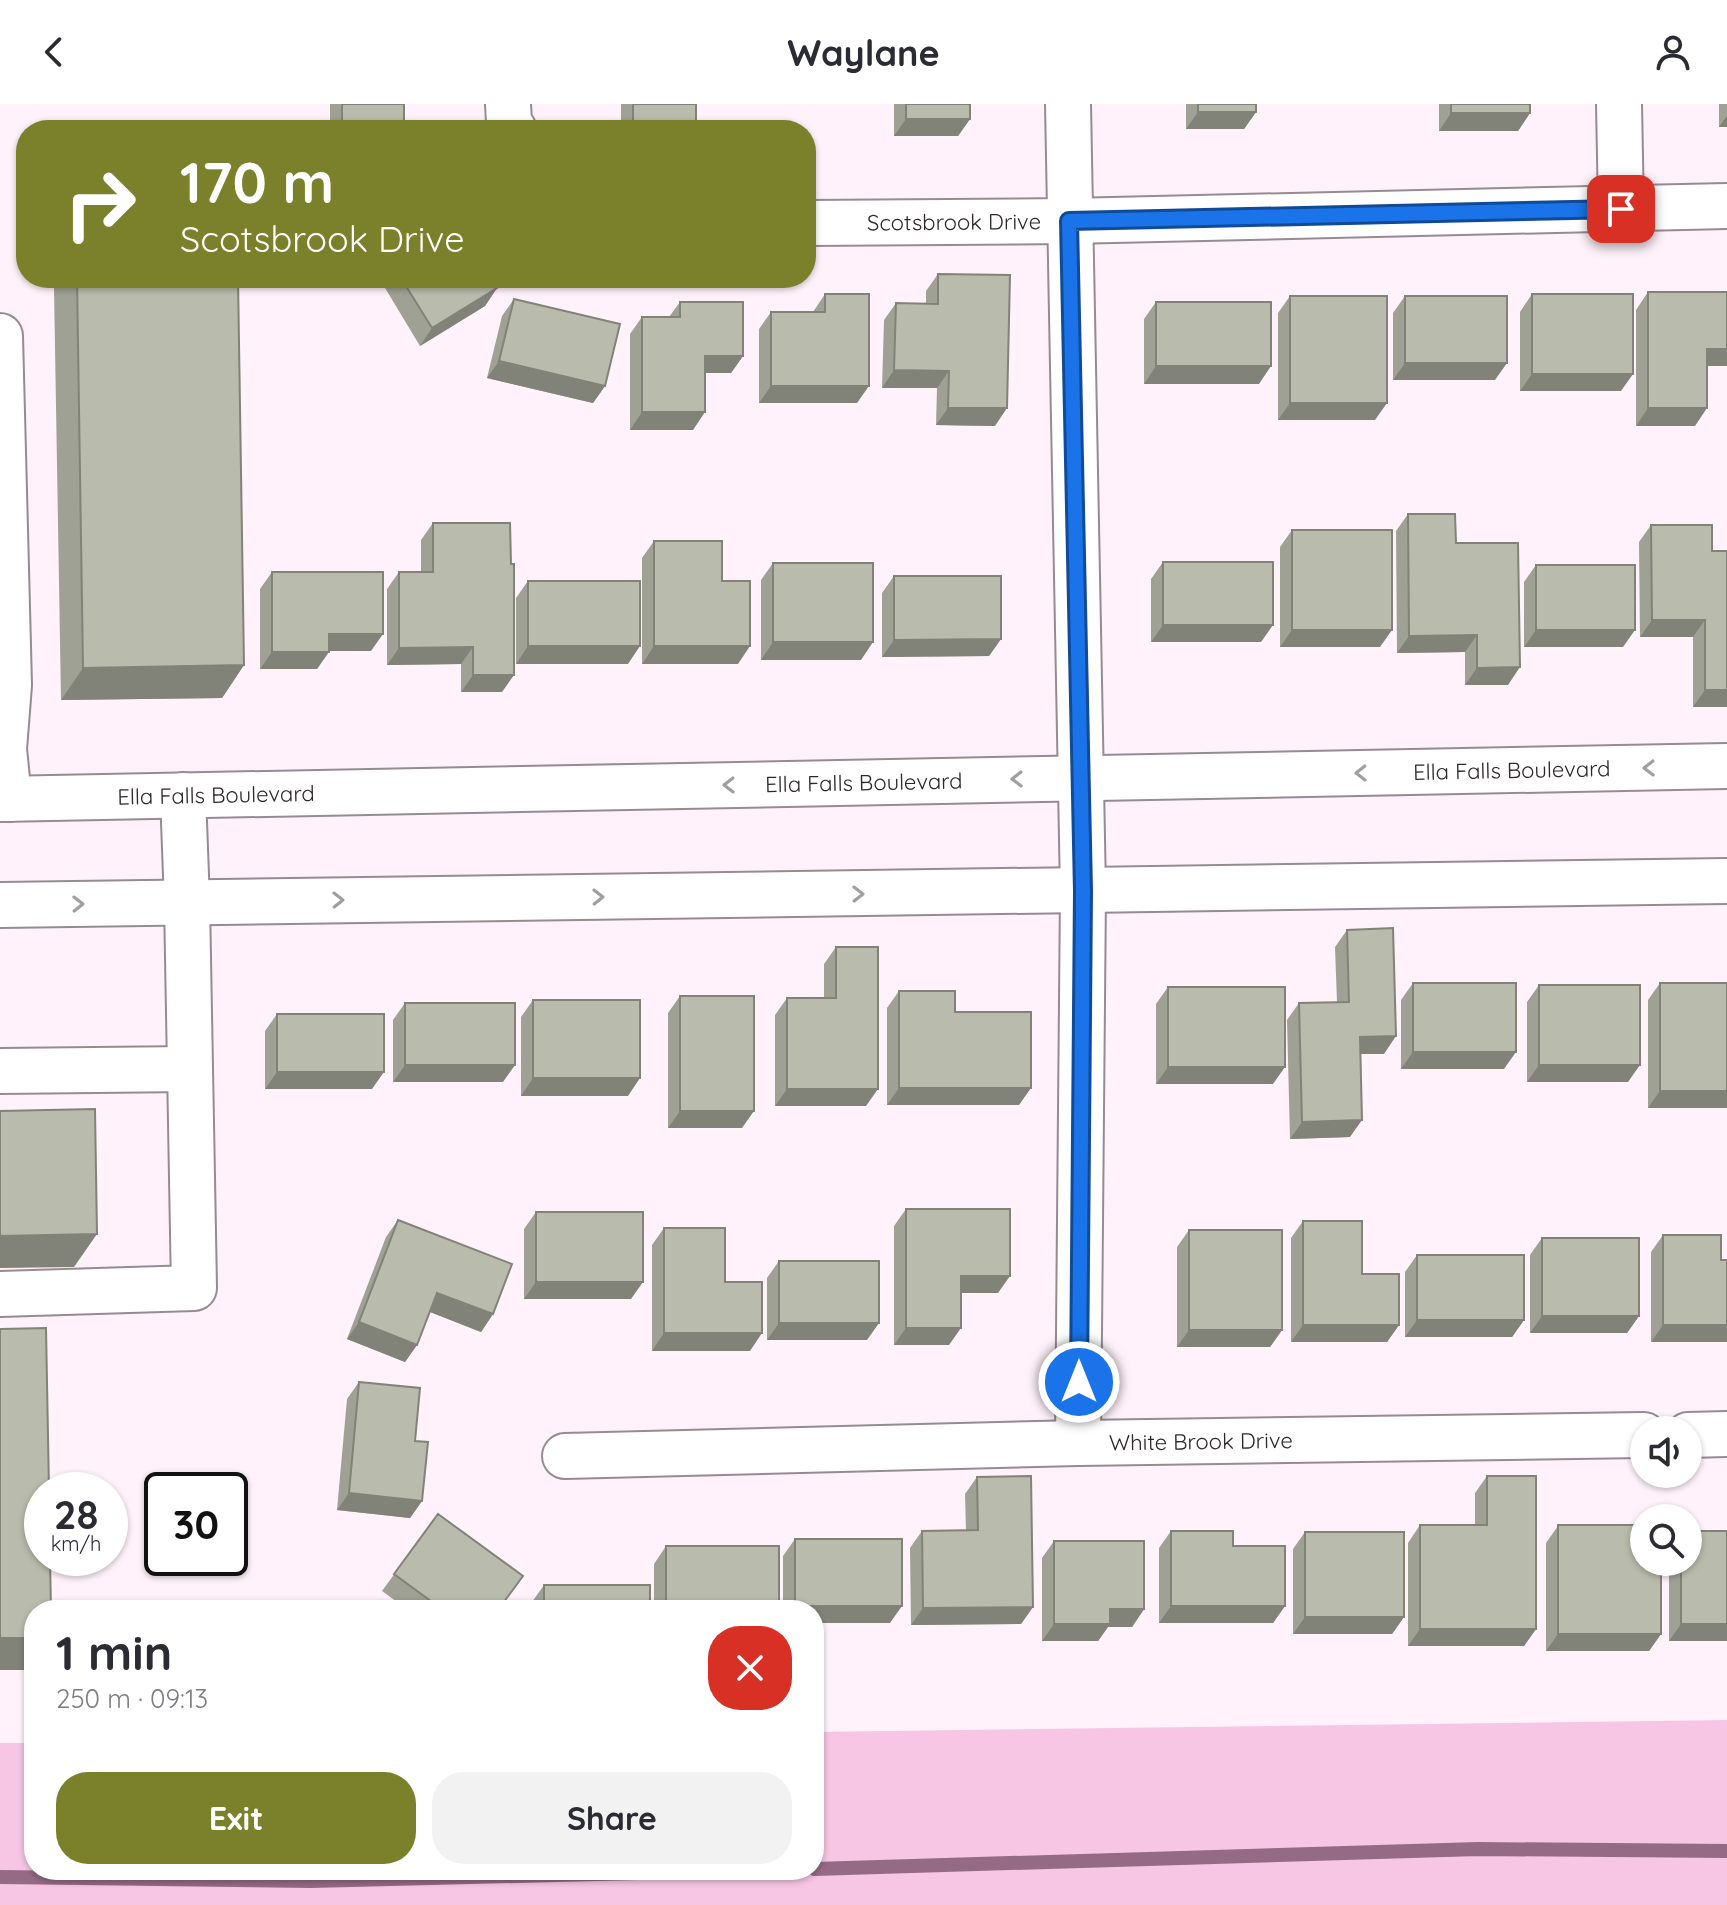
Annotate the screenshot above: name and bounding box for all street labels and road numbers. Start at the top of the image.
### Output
street label: Scotsbrook Drive [867,207,1041,237]
street label: Ella Falls Boulevard [1413,754,1611,786]
street label: Ella Falls Boulevard [765,767,963,798]
street label: Ella Falls Boulevard [117,779,315,811]
street label: White Brook Drive [1109,1426,1293,1457]

